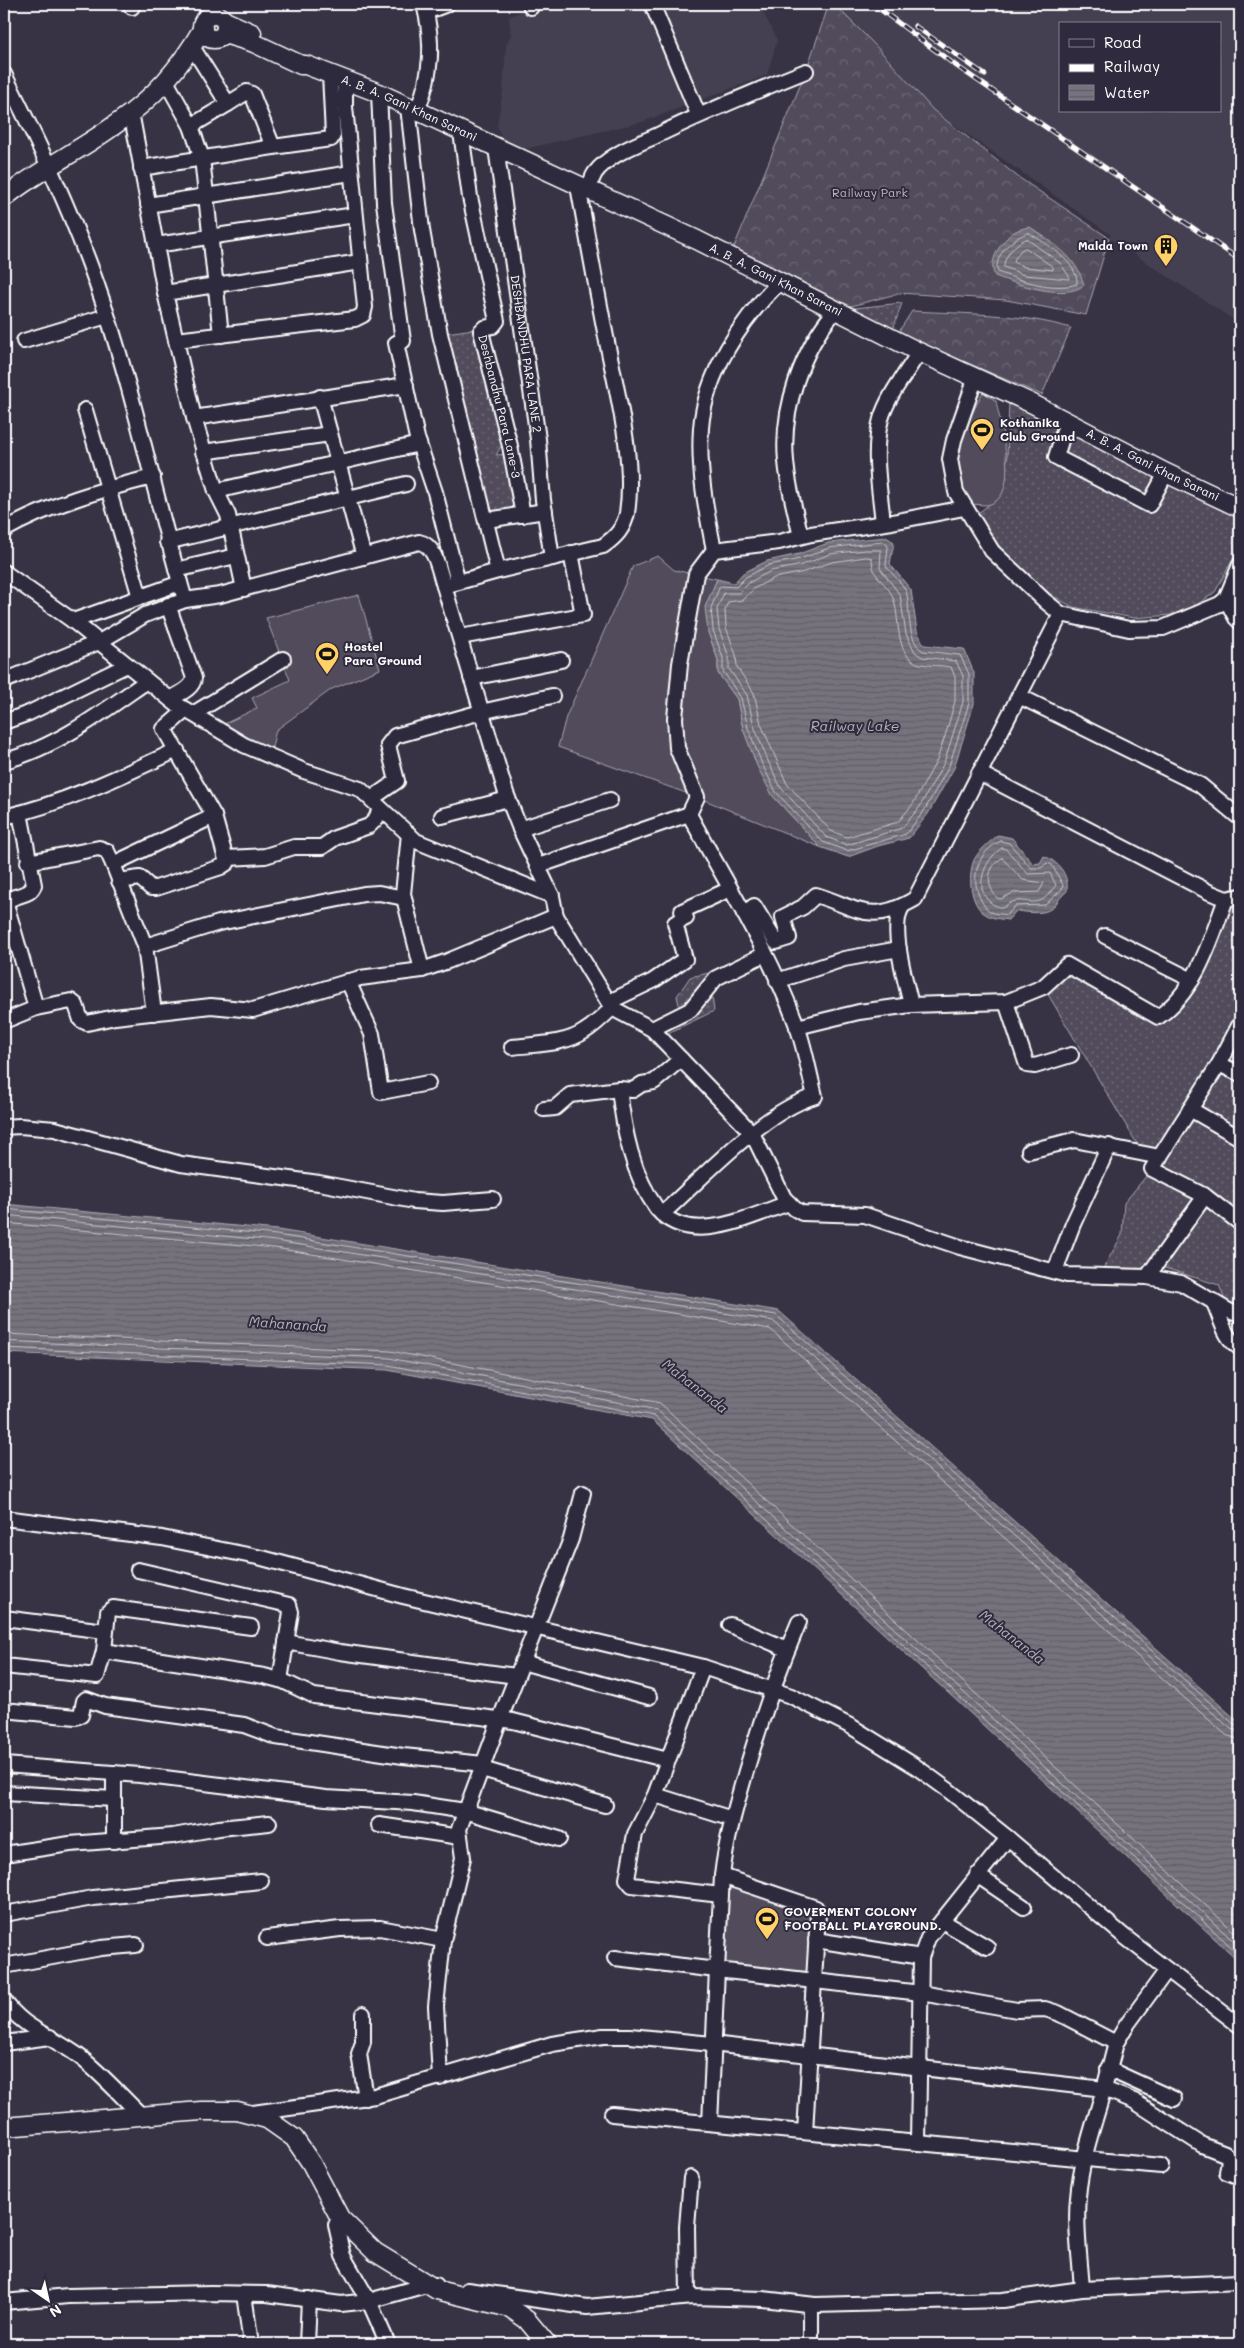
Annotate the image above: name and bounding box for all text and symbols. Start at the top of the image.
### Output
legend [1059,22,1222,112]
text: Road [1104,32,1141,52]
text: Railway [1104,56,1160,76]
street label: A. B. A. Gani Khan Sarani [339,70,480,144]
text: Water [1104,82,1150,102]
park label: Railway Park [832,184,908,200]
building icon: Malda Town [1153,233,1179,267]
place label: Malda Town [1078,237,1148,253]
street label: A. B. A. Gani Khan Sarani [707,239,846,319]
street label: DESHBANDHU PARA LANE 2 [507,274,546,434]
street label: Deshbandhu Para Lane-3 [475,333,525,479]
place label: Kothanika Club Ground [1000,414,1076,444]
sports icon: Kothanika Club Ground [969,417,995,451]
street label: A. B. A. Gani Khan Sarani [1084,424,1222,504]
place label: Hostel Para Ground [344,638,422,668]
sports icon: Hostel Para Ground [314,641,340,675]
water label: Railway Lake [810,716,900,735]
water label: Mahananda [248,1311,328,1336]
water label: Mahananda [659,1354,732,1417]
water label: Mahananda [976,1605,1049,1668]
place label: GOVERMENT COLONY FOOTBALL PLAYGROUND. [784,1903,942,1933]
sports icon: GOVERMENT COLONY FOOTBALL PLAYGROUND. [754,1906,780,1940]
north arrow [22,2276,72,2326]
text: N [46,2300,65,2322]

